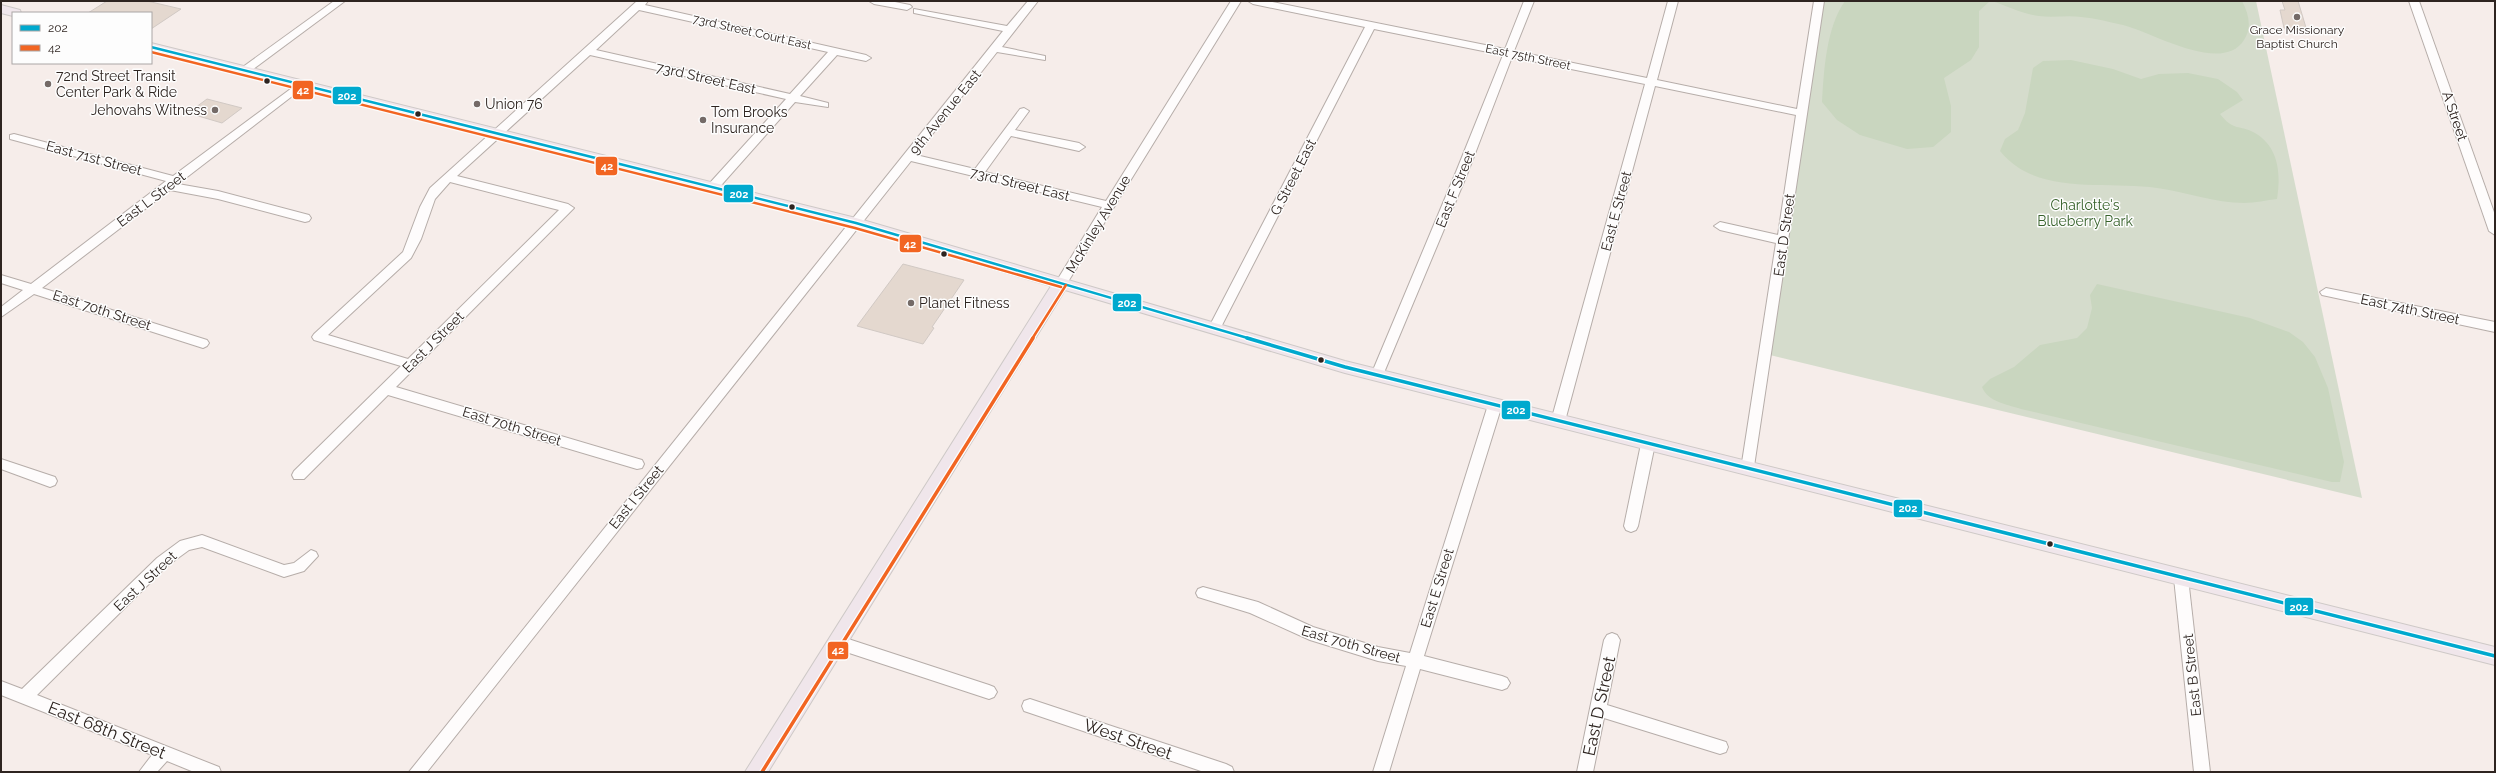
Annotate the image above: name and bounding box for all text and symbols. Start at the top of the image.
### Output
legend [12,12,152,64]
street label: 73rd Street Court East [691,12,813,52]
marker: Grace Missionary Baptist Church [2292,12,2302,22]
text: 202 [48,21,68,35]
place label: Grace Missionary Baptist Church [2250,23,2345,51]
text: 42 [48,41,61,55]
street label: East 75th Street [1484,41,1572,73]
street label: 73rd Street East [655,59,758,97]
street label: 9th Avenue East [906,66,984,158]
place label: 72nd Street Transit Center Park & Ride [56,68,177,100]
unlabelled marker [262,76,272,86]
marker: 72nd Street Transit Center Park & Ride [43,79,53,89]
line badge: 42 [292,80,314,100]
text: 42 [297,84,309,97]
line badge: 202 [332,86,362,105]
street label: A Street [2439,89,2471,143]
text: 202 [337,90,357,103]
place label: Union 76 [485,96,543,112]
marker: Union 76 [472,99,482,109]
place label: Jehovahs Witness [91,102,207,118]
place label: Tom Brooks Insurance [711,104,788,136]
marker: Jehovahs Witness [210,105,220,115]
unlabelled marker [413,109,423,119]
marker: Tom Brooks Insurance [698,115,708,125]
street label: G Street East [1267,136,1319,218]
street label: East 71st Street [44,138,144,179]
street label: East F Street [1432,148,1478,230]
line badge: 42 [595,156,618,176]
text: 42 [601,160,613,173]
street label: 73rd Street East [969,164,1072,204]
street label: East L Street [114,168,189,230]
street label: East E Street [1598,169,1634,253]
street label: McKinley Avenue [1062,172,1134,276]
line badge: 202 [723,184,754,203]
text: 202 [729,188,749,201]
street label: East D Street [1770,192,1798,277]
park label: Charlotte's Blueberry Park [2037,197,2133,229]
unlabelled marker [787,202,797,212]
line badge: 42 [899,234,922,253]
text: 42 [904,238,916,251]
unlabelled marker [939,249,949,259]
street label: East 70th Street [51,287,153,334]
street label: East 74th Street [2359,291,2461,327]
line badge: 202 [1112,293,1142,312]
place label: Planet Fitness [919,295,1010,311]
text: 202 [1117,297,1137,310]
marker: Planet Fitness [906,298,916,308]
street label: East J Street [399,308,467,376]
unlabelled marker [1316,355,1326,365]
line badge: 202 [1501,400,1531,420]
street label: East 70th Street [461,403,564,449]
text: 202 [1506,404,1526,417]
street label: East I Street [606,462,667,532]
line badge: 202 [1893,499,1923,518]
text: 202 [1898,502,1918,515]
unlabelled marker [2045,539,2055,549]
street label: East E Street [1417,546,1457,630]
street label: East J Street [110,548,180,614]
line badge: 202 [2284,597,2314,616]
text: 202 [2289,601,2309,614]
street label: East 70th Street [1300,622,1403,666]
street label: East B Street [2180,633,2204,717]
line badge: 42 [827,641,849,660]
text: 42 [832,644,844,657]
street label: East D Street [1579,654,1619,758]
street label: East 68th Street [45,697,169,763]
street label: West Street [1081,715,1175,764]

